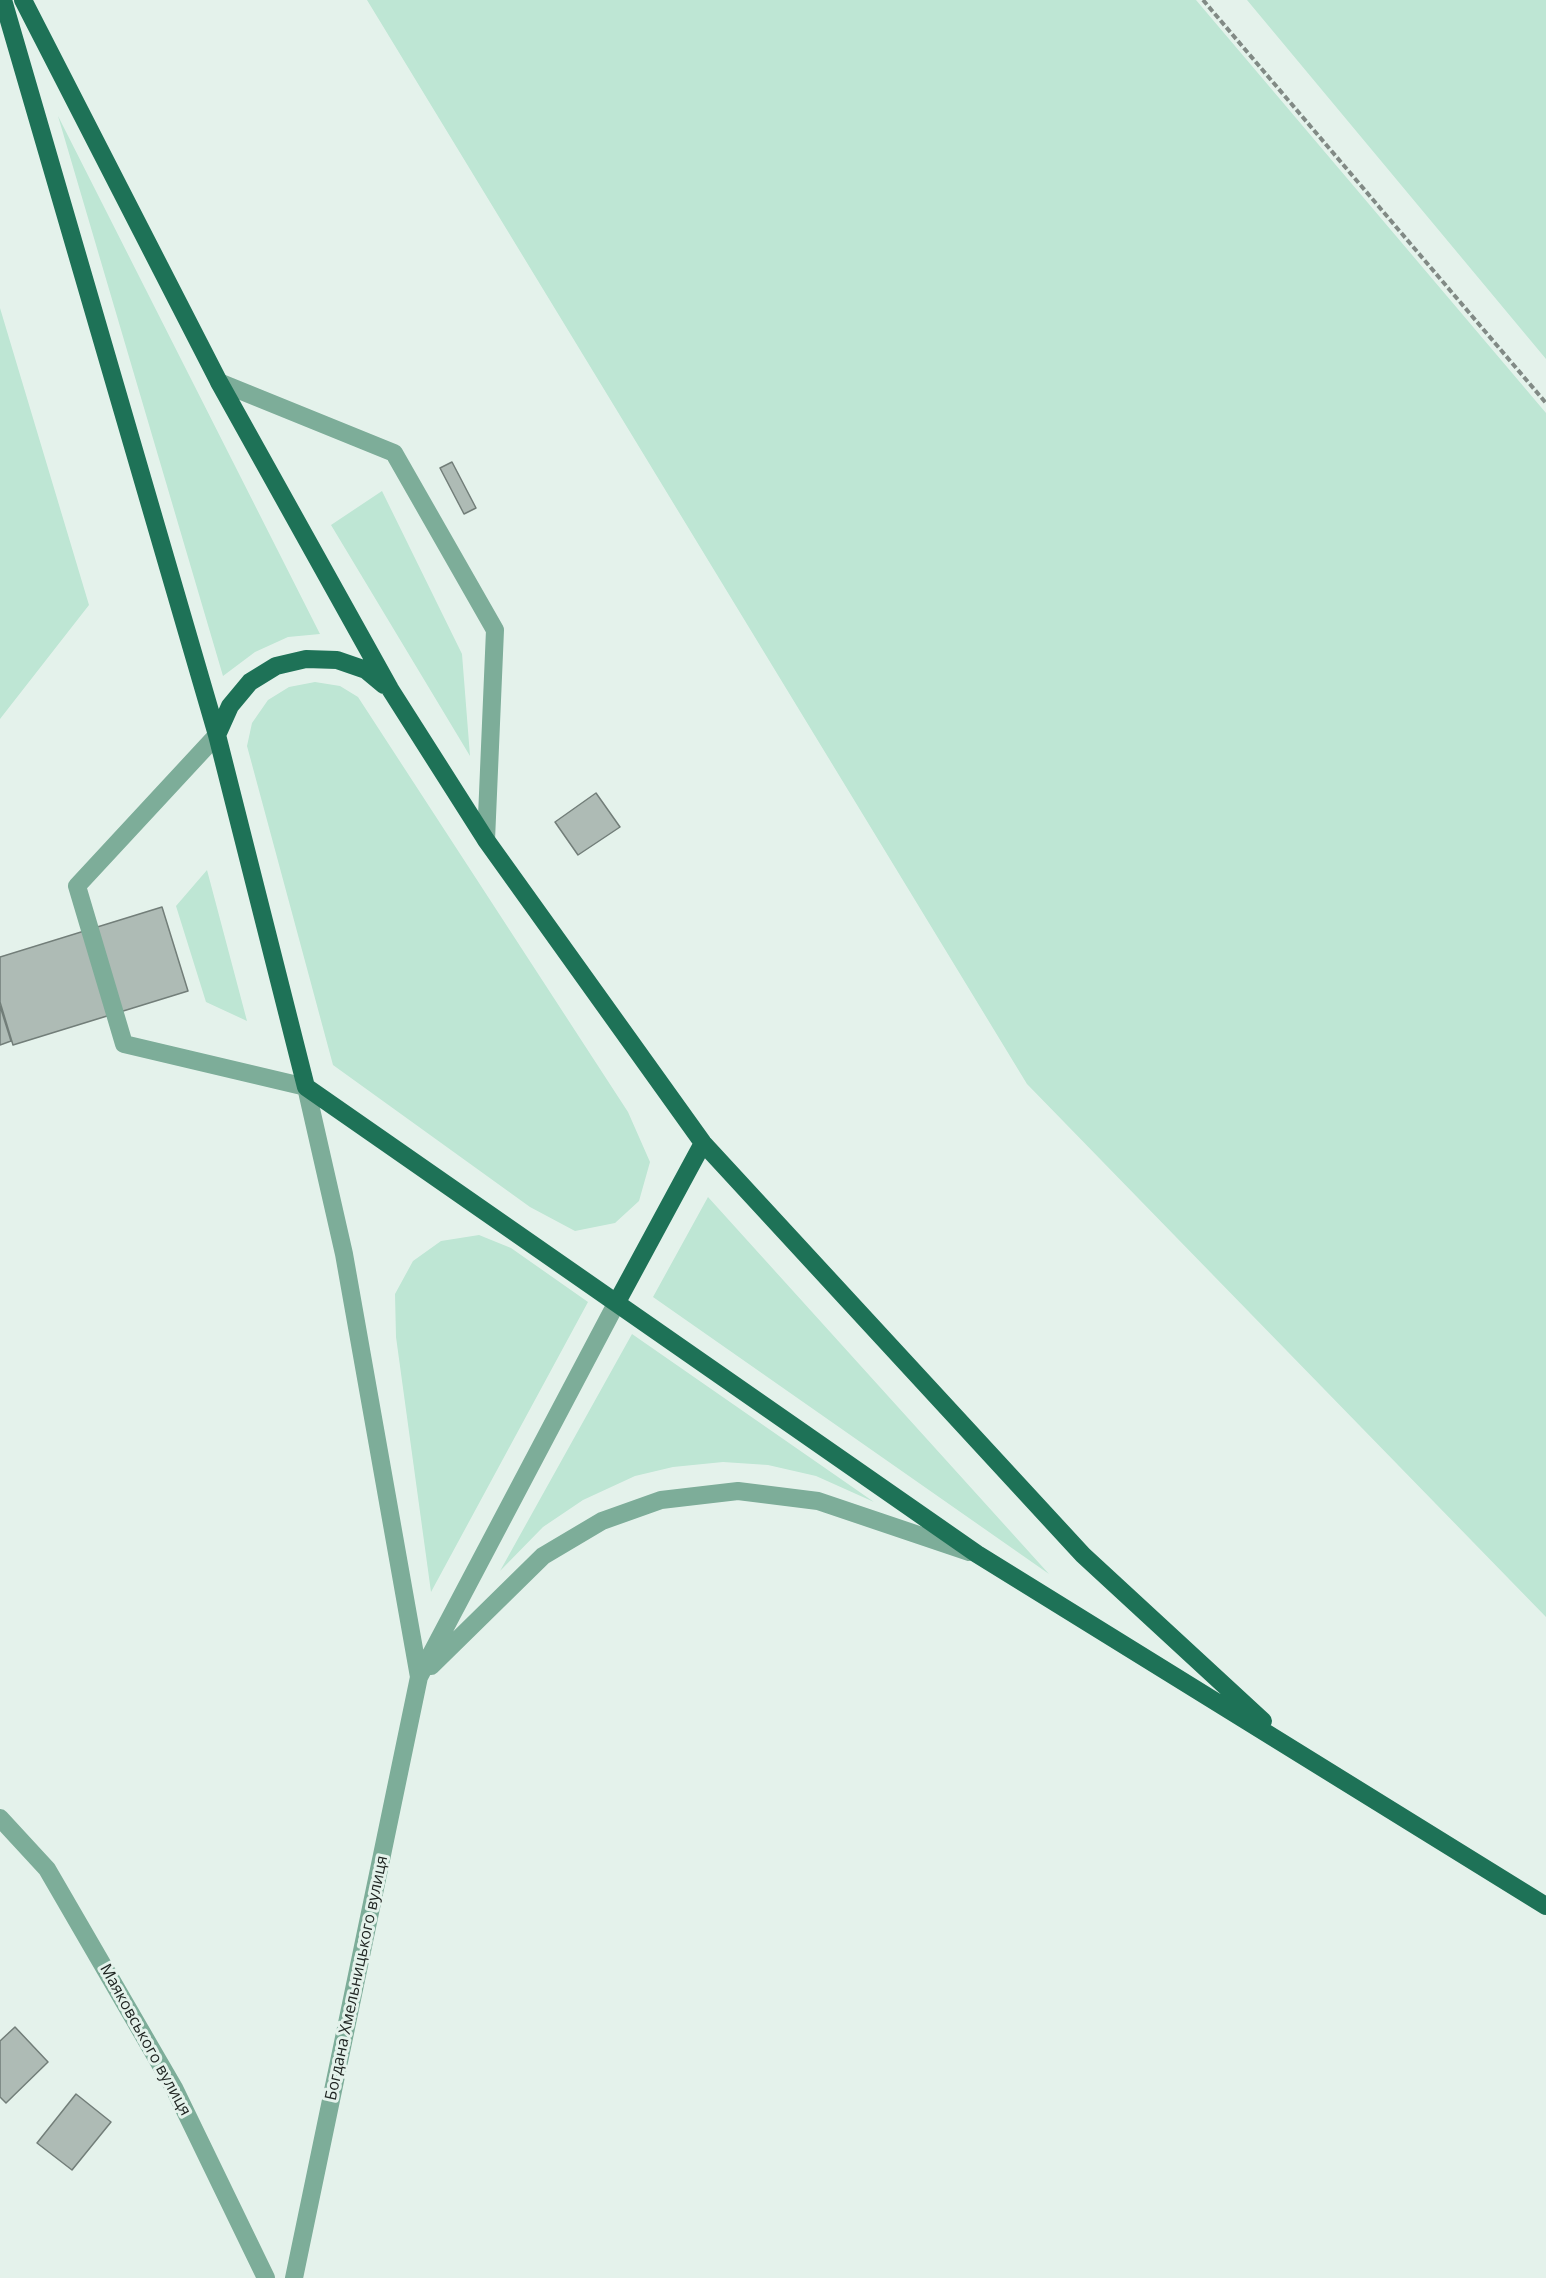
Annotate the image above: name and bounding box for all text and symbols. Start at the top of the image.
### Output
street label: Богдана Хмельницького вулиця [322,1854,392,2102]
street label: Маяковського вулиця [95,1961,195,2119]

